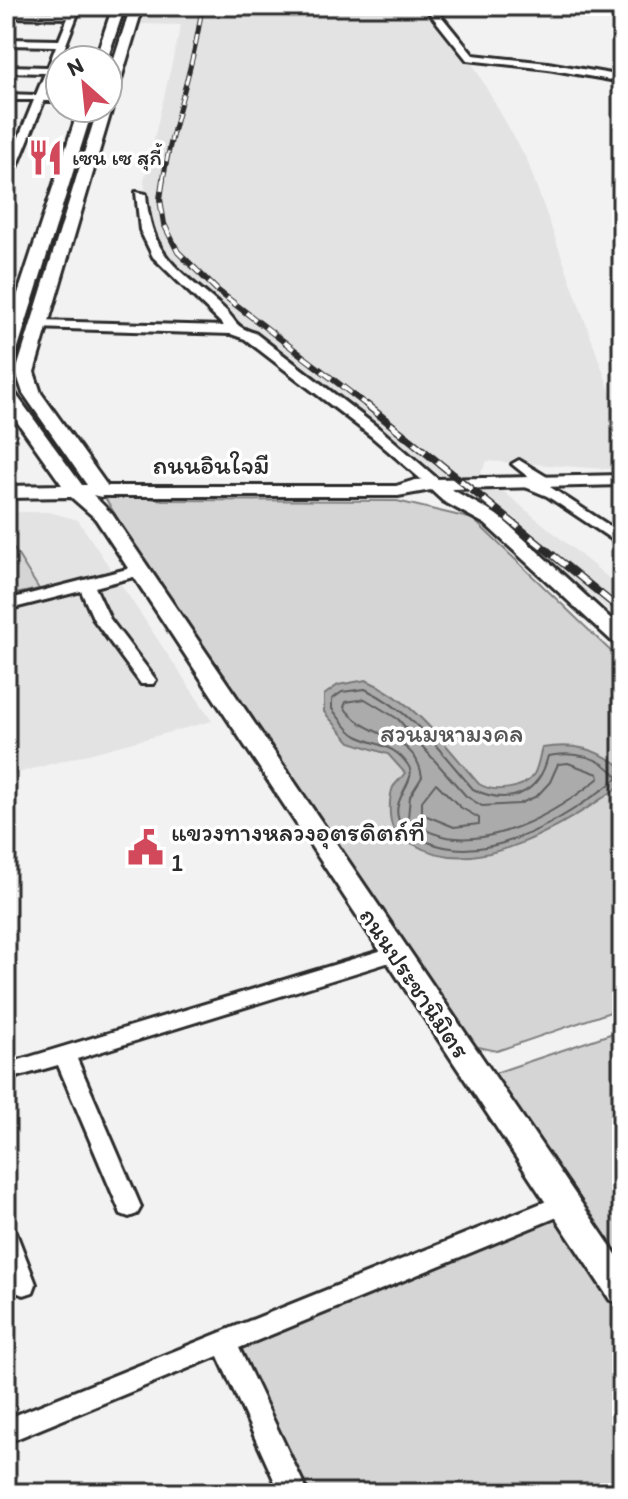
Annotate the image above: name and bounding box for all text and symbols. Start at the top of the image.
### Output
north arrow [44,44,124,124]
text: N [62,51,88,82]
restaurant icon: เซน เซ สุกี้ [27,138,65,176]
place label: เซน เซ สุกี้ [72,143,163,171]
street label: ถนนอินใจมี [153,449,269,481]
park label: สวนมหามงคล [380,717,524,749]
place label: แขวงทางหลวงอุตรดิตถ์ที่ 1 [171,816,425,878]
public building icon: แขวงทางหลวงอุตรดิตถ์ที่ 1 [126,828,164,866]
street label: ถนนประชานิมิตร [353,901,477,1065]

